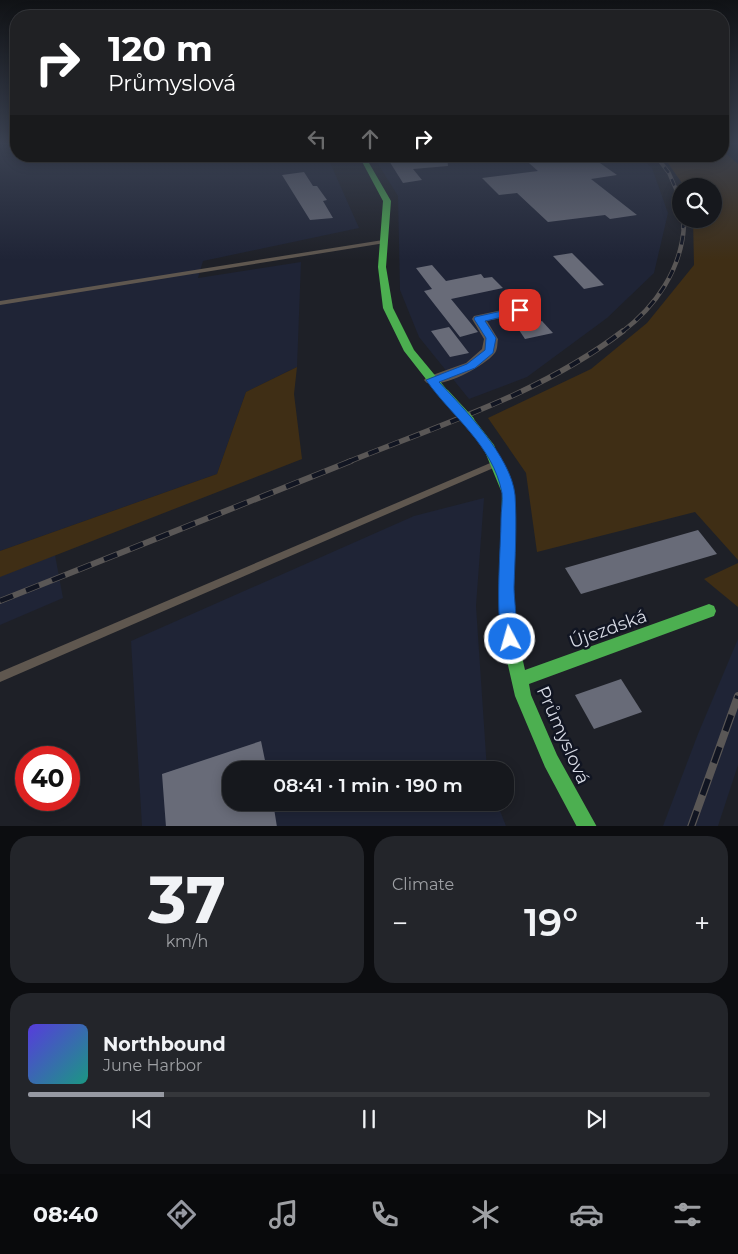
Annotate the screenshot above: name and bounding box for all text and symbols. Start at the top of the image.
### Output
text: 120 m [108,27,213,70]
icon: right [25,30,90,95]
text: Průmyslová [108,70,236,97]
icon: left [303,125,331,153]
icon: ahead [356,125,384,153]
icon: right [409,125,437,153]
map controls [672,178,722,228]
button: search [672,178,722,228]
pin [499,289,541,331]
icon: arrive [506,296,534,324]
street label: Újezdská [566,605,650,653]
position arrow [483,612,535,664]
street label: Průmyslová [532,683,594,787]
speed limit sign: 40 [15,746,80,811]
text: 08:41 · 1 min · 190 m [273,774,463,797]
text: 37 [148,860,226,939]
text: Climate [392,875,454,894]
text: 19° [524,899,578,946]
text: − [392,906,408,940]
text: + [694,906,710,940]
text: km/h [166,932,208,951]
text: Northbound [103,1033,226,1056]
text: June Harbor [103,1056,202,1075]
icon: previous [128,1105,156,1133]
icon: pause [355,1105,383,1133]
icon: next [582,1105,610,1133]
icon: directions [164,1197,199,1232]
icon: music [266,1197,301,1232]
icon: phone [367,1197,402,1232]
icon: climate [468,1197,503,1232]
icon: car [569,1197,604,1232]
icon: filters [670,1197,705,1232]
text: 08:40 [33,1201,98,1228]

